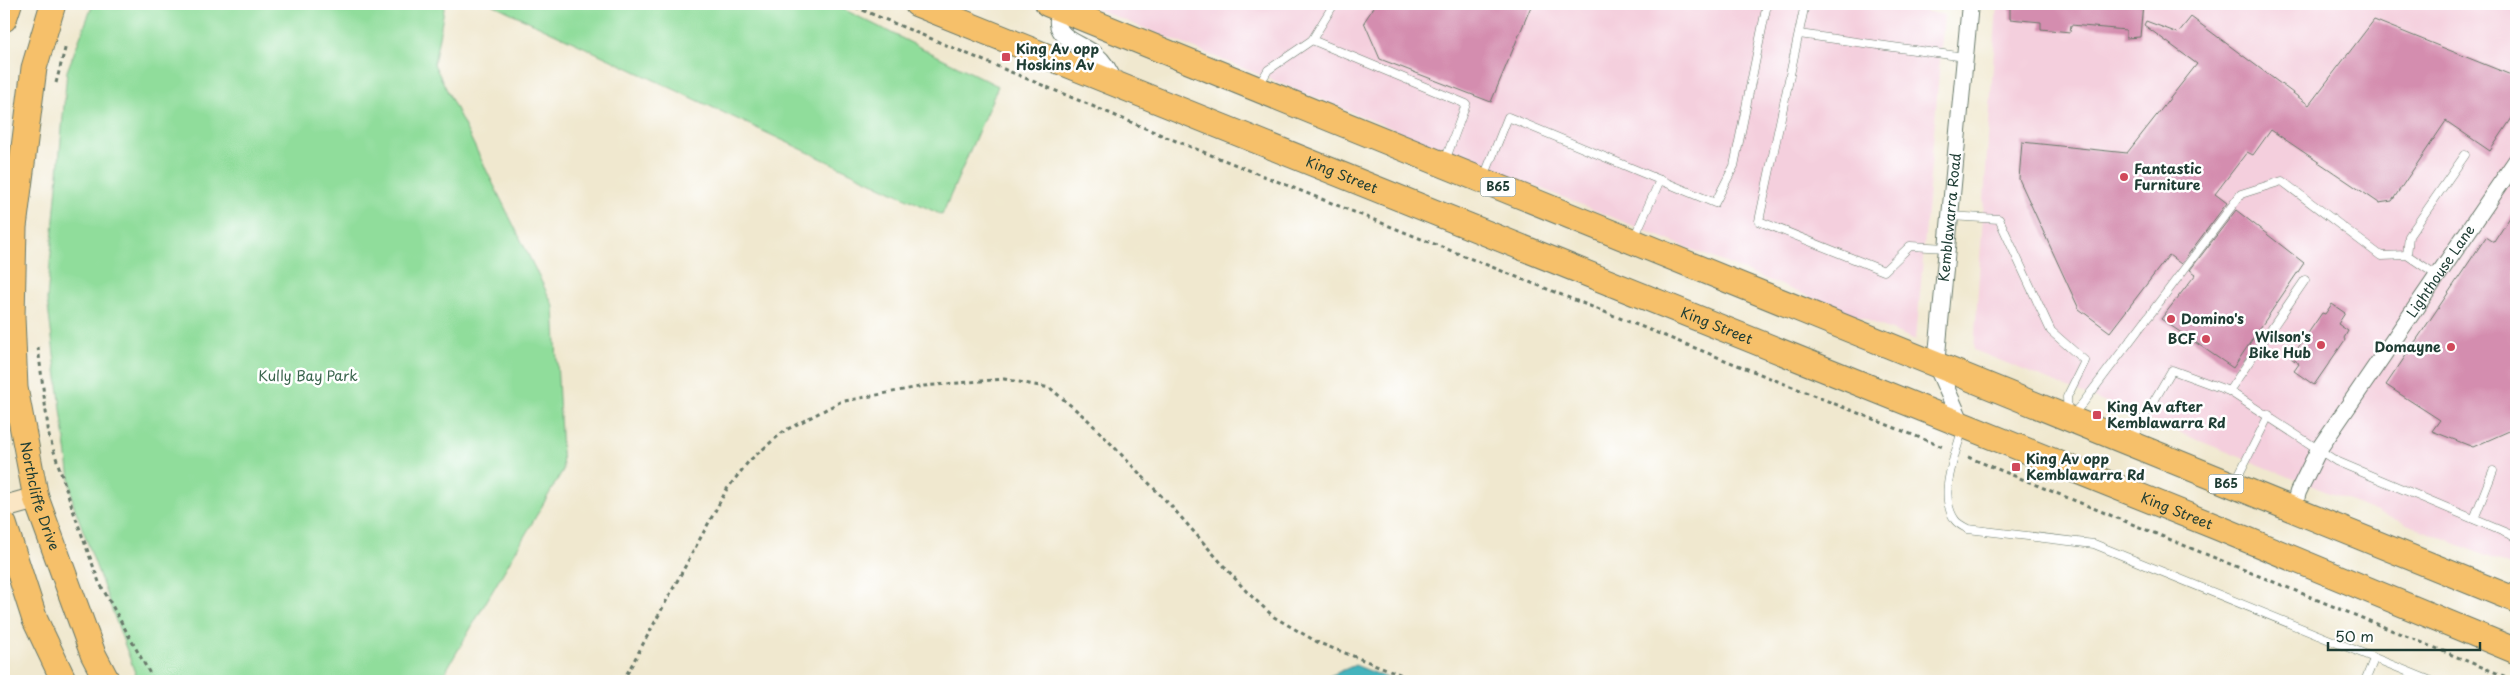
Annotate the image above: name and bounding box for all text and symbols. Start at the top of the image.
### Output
place label: King Av opp Hoskins Av [1016,38,1099,75]
marker: King Av opp Hoskins Av [1000,51,1012,63]
street label: King Street [1303,151,1381,199]
street label: Kemblawarra Road [1933,152,1966,283]
place label: Fantastic Furniture [2134,158,2202,195]
marker: Fantastic Furniture [2118,171,2130,183]
road number: B65 [1480,178,1516,196]
street label: Lighthouse Lane [2401,220,2480,322]
street label: King Street [1678,301,1756,349]
place label: Domino's [2181,308,2244,329]
marker: Domino's [2165,313,2177,325]
place label: Wilson's Bike Hub [2248,326,2311,363]
place label: BCF [2168,328,2196,349]
marker: BCF [2200,333,2212,345]
place label: Domayne [2375,336,2441,357]
marker: Wilson's Bike Hub [2315,339,2327,351]
marker: Domayne [2445,341,2457,353]
park label: Kully Bay Park [258,365,358,386]
place label: King Av after Kemblawarra Rd [2107,396,2226,433]
marker: King Av after Kemblawarra Rd [2091,409,2103,421]
street label: Northcliffe Drive [15,440,65,553]
place label: King Av opp Kemblawarra Rd [2026,448,2145,485]
marker: King Av opp Kemblawarra Rd [2010,461,2022,473]
road number: B65 [2208,474,2244,494]
street label: King Street [2138,487,2216,535]
scale bar [2328,620,2480,652]
text: 50 m [2335,624,2374,647]

